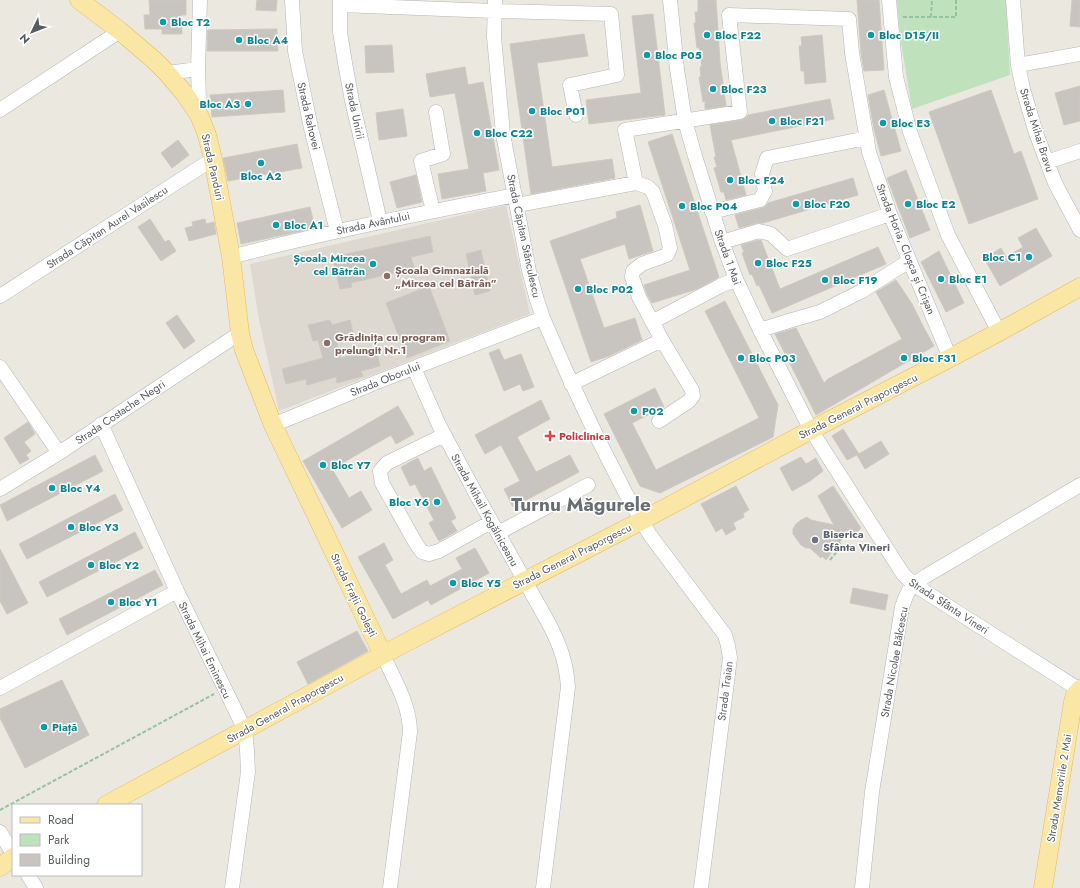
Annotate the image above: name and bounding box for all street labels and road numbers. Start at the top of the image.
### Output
street label: Strada Rahovei [293,81,325,151]
street label: Strada Unirii [341,81,369,141]
street label: Strada Mihai Bravu [1016,86,1058,174]
street label: Strada Panduri [198,132,228,202]
street label: Strada Căpitan Stănculescu [503,173,545,299]
street label: Strada Horia, Cloșca și Crișan [872,181,940,317]
street label: Strada Căpitan Aurel Vasilescu [43,182,171,272]
street label: Strada Avântului [335,207,411,239]
street label: Strada 1 Mai [711,227,745,287]
street label: Strada Oborului [348,358,423,400]
street label: Strada General Praporgescu [796,369,920,443]
street label: Strada Costache Negri [72,376,168,448]
street label: Strada Mihail Kogălniceanu [447,451,523,569]
street label: Strada General Praporgescu [510,519,634,593]
street label: Strada Frații Golești [327,550,381,640]
street label: Strada Sfânta Vineri [906,574,992,638]
street label: Strada Mihai Eminescu [175,599,235,701]
street label: Strada Nicolae Bălcescu [876,605,912,719]
street label: Strada Traian [713,660,737,722]
street label: Strada General Praporgescu [224,669,346,747]
street label: Strada Memoriile 2 Mai [1043,733,1075,843]

